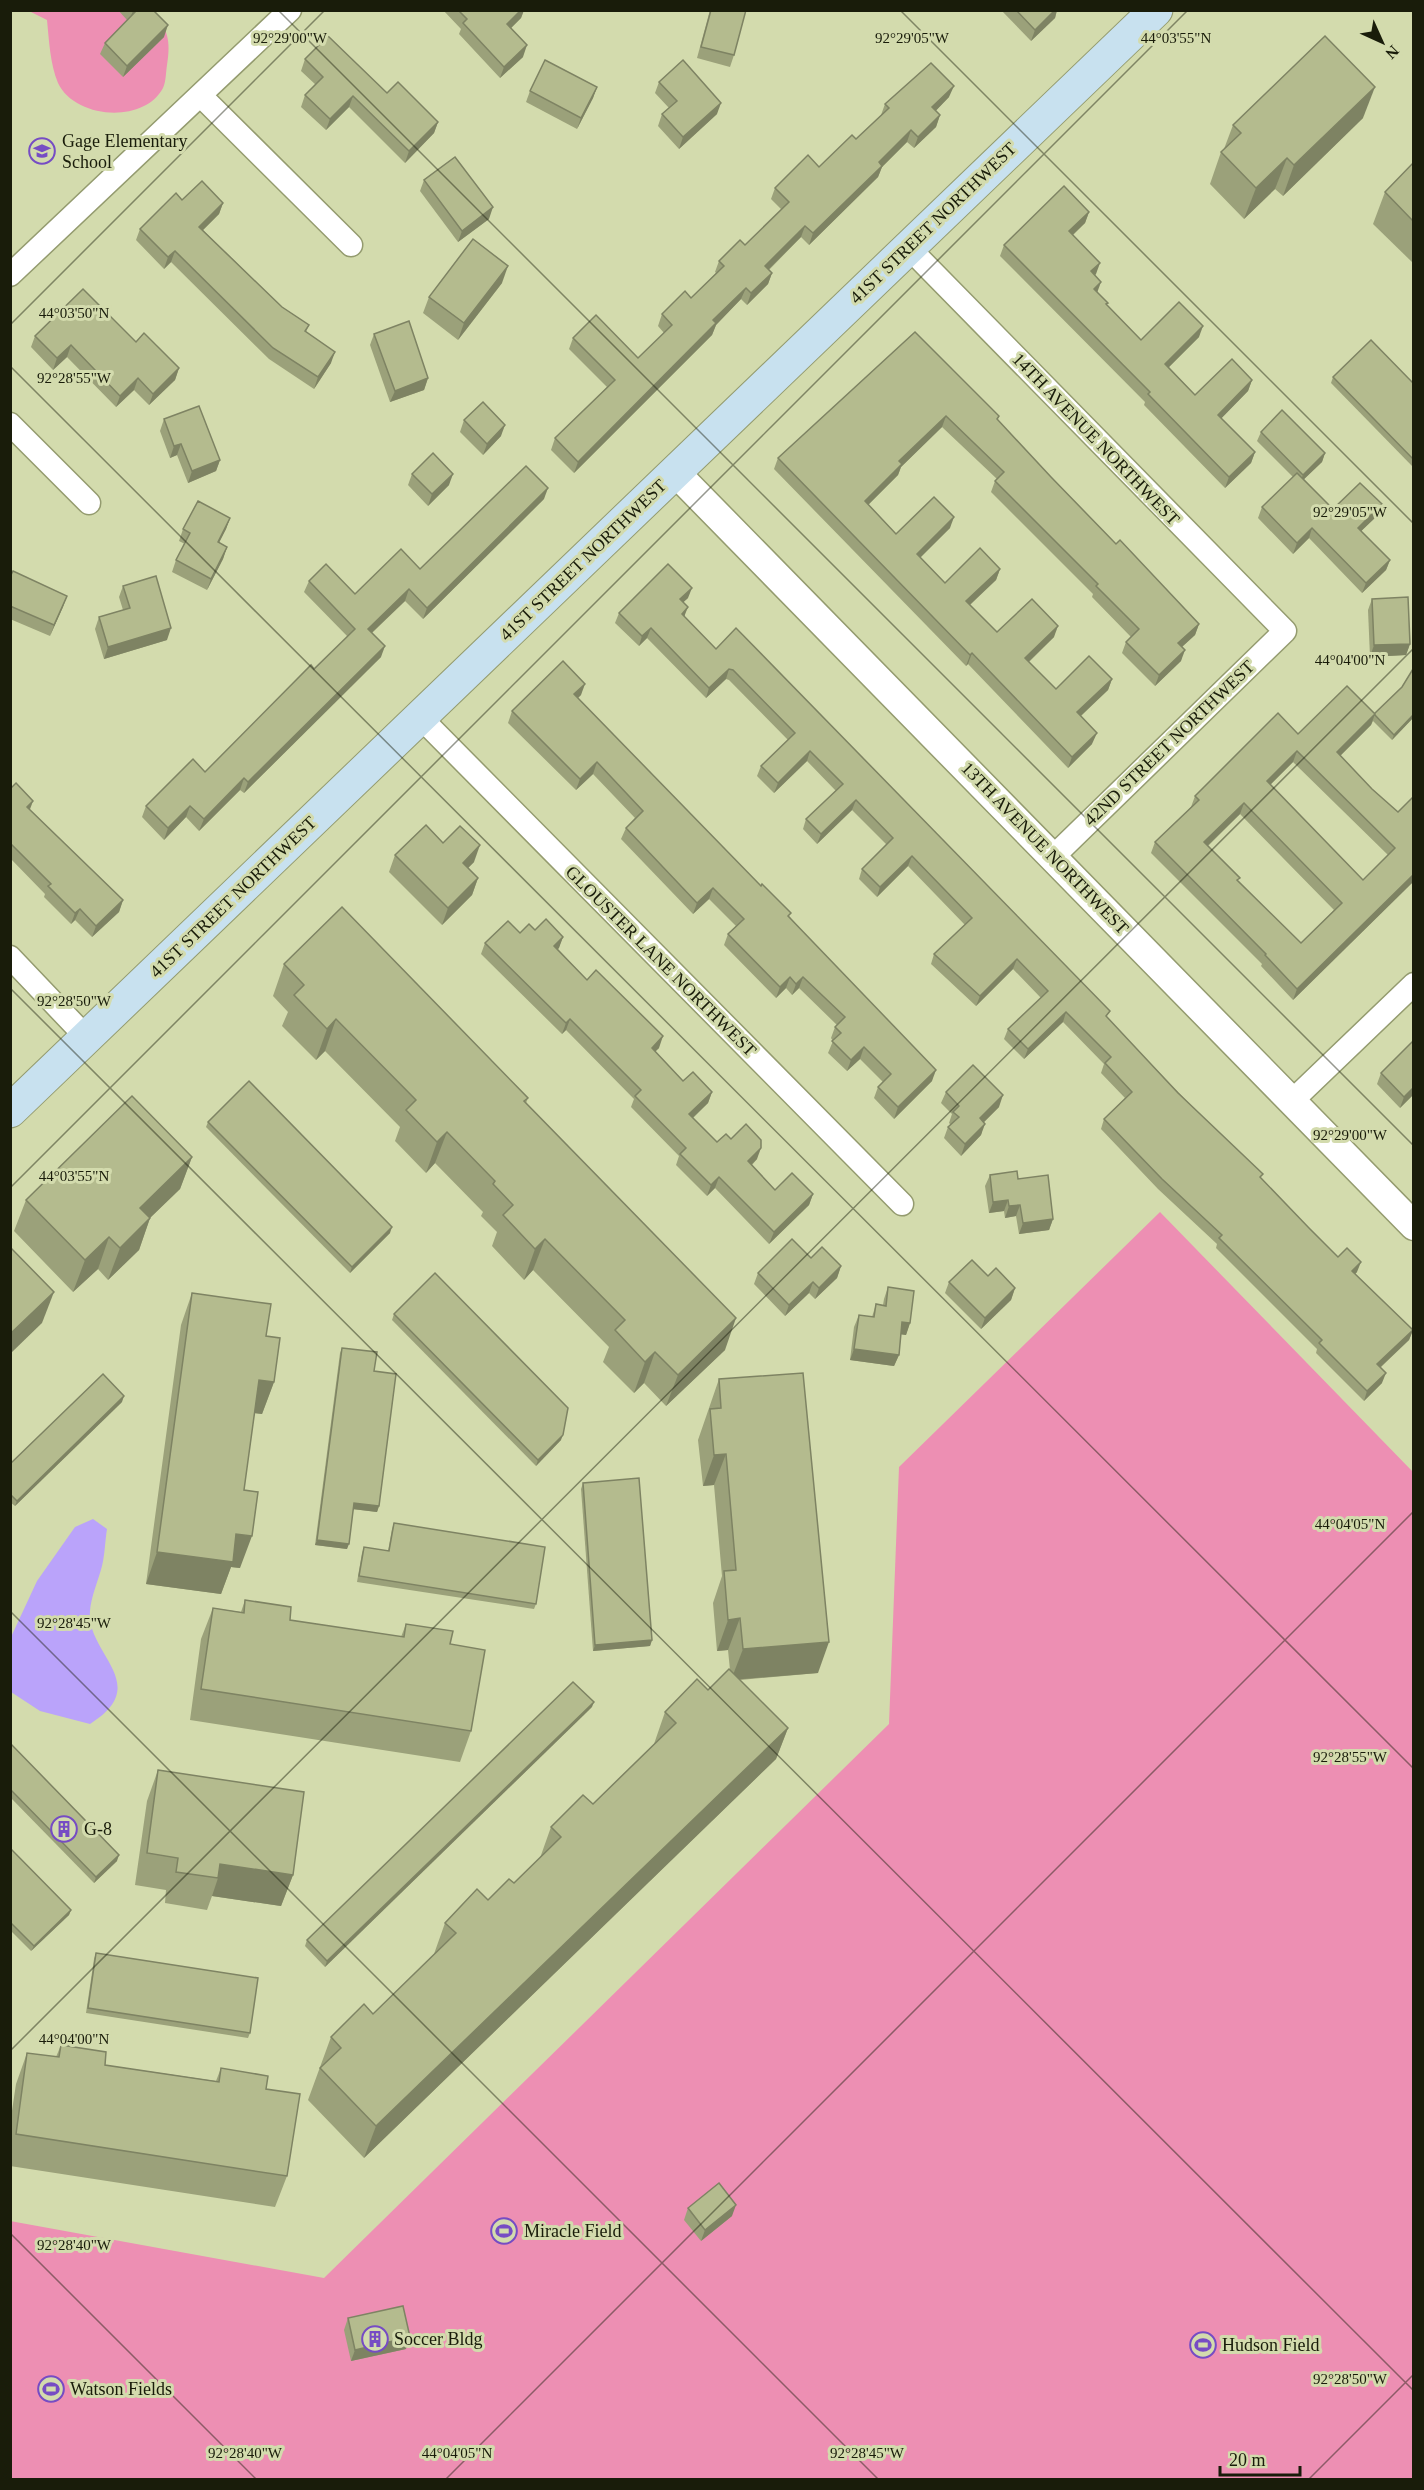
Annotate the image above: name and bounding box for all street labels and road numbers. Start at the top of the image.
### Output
street label: 41ST STREET NORTHWEST [846,138,1020,308]
street label: 14TH AVENUE NORTHWEST [1008,349,1184,529]
street label: 41ST STREET NORTHWEST [496,475,670,645]
street label: 42ND STREET NORTHWEST [1080,656,1258,830]
street label: 13TH AVENUE NORTHWEST [957,758,1133,938]
street label: 41ST STREET NORTHWEST [146,812,320,982]
street label: GLOUSTER LANE NORTHWEST [562,862,760,1060]

